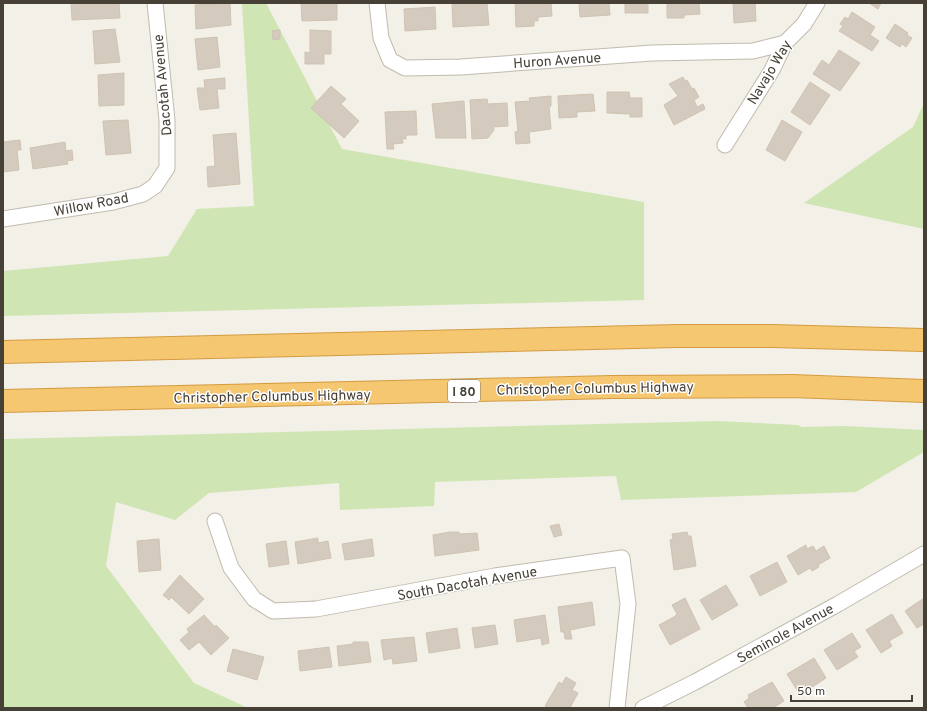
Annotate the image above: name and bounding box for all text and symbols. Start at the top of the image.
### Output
street label: Dacotah Avenue [151,34,176,136]
street label: Navajo Way [744,38,796,108]
street label: Huron Avenue [513,50,602,73]
street label: Willow Road [52,190,130,221]
street label: Christopher Columbus Highway [496,379,694,400]
road number: I 80 [448,380,480,402]
street label: Christopher Columbus Highway [173,387,371,408]
street label: South Dacotah Avenue [396,564,538,605]
street label: Seminole Avenue [734,601,837,668]
scale bar [791,677,912,703]
text: 50 m [797,684,825,700]

